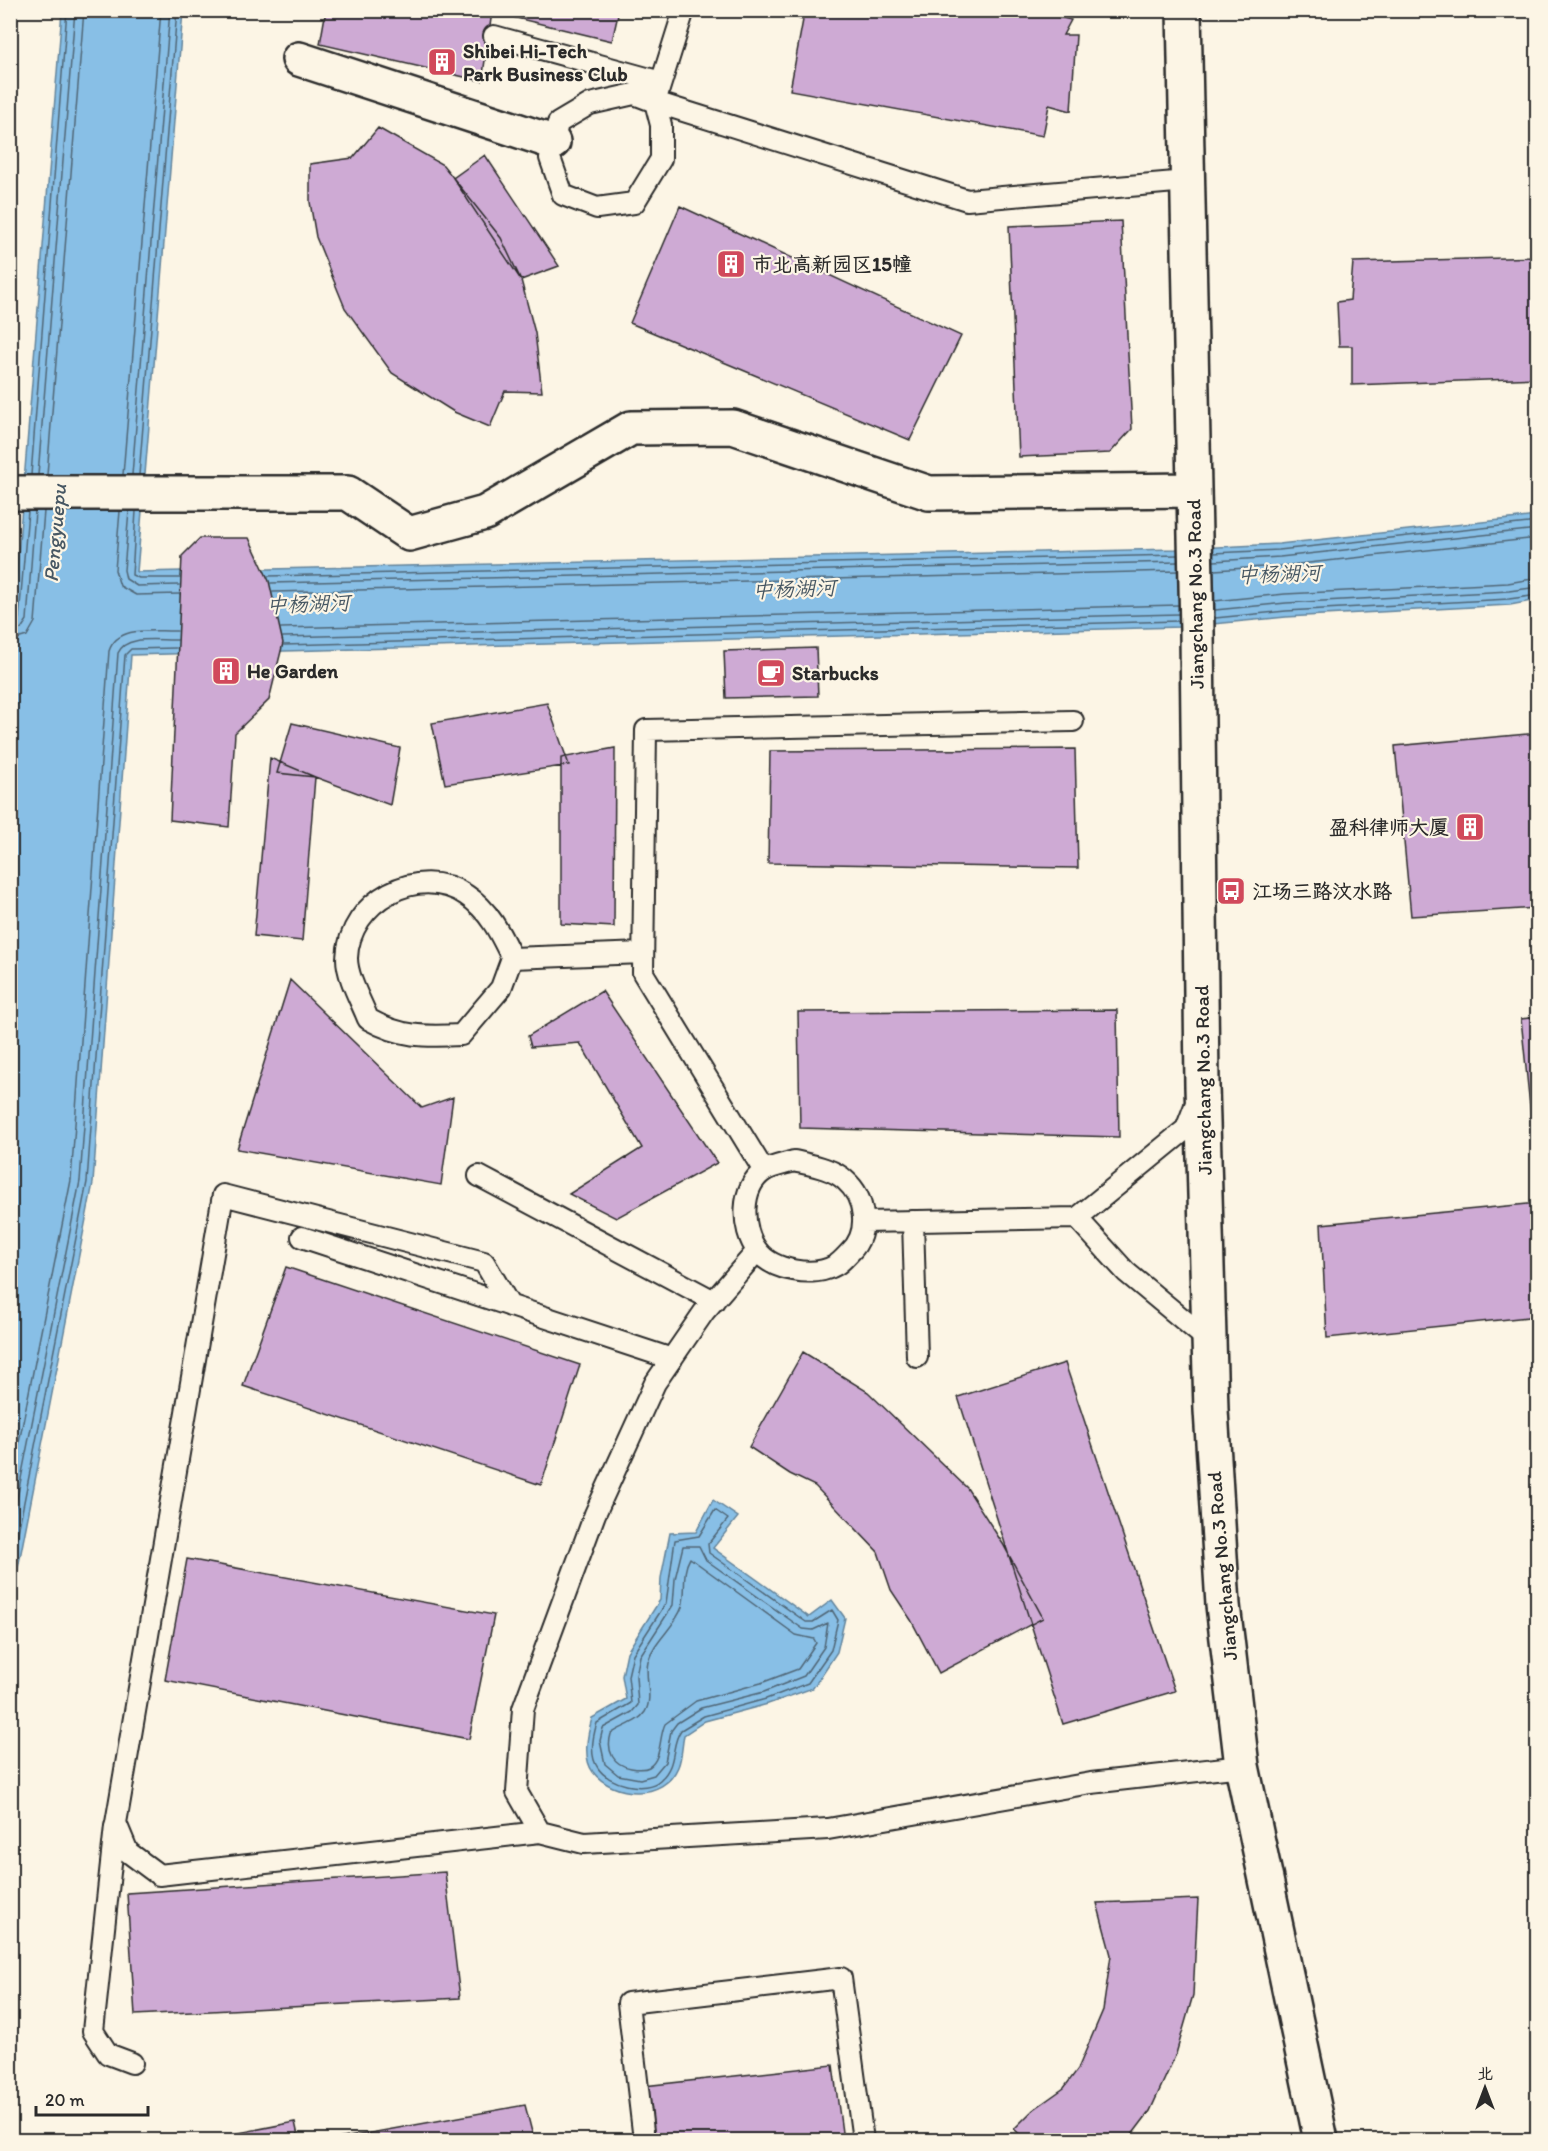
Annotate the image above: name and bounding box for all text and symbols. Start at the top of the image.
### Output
place label: Shibei Hi-Tech Park Business Club [463,39,628,86]
building icon: Shibei Hi-Tech Park Business Club [426,46,458,78]
building icon: 市北高新园区15幢 [715,248,747,280]
place label: 市北高新园区15幢 [752,252,912,276]
water label: Pengyuepu [38,483,71,583]
street label: Jiangchang No.3 Road [1181,499,1209,689]
water label: 中杨湖河 [1237,559,1324,587]
water label: 中杨湖河 [752,574,839,602]
water label: 中杨湖河 [266,589,353,617]
building icon: He Garden [210,655,242,687]
cafe icon: Starbucks [755,657,787,689]
place label: He Garden [247,659,339,683]
place label: Starbucks [792,661,879,685]
building icon: 盈科律师大厦 [1454,811,1486,843]
place label: 盈科律师大厦 [1329,815,1449,839]
bus stop icon: 江场三路汶水路 [1215,875,1247,907]
place label: 江场三路汶水路 [1252,879,1392,903]
street label: Jiangchang No.3 Road [1189,985,1217,1175]
street label: Jiangchang No.3 Road [1202,1470,1242,1662]
north arrow [1455,2058,1515,2118]
text: 北 [1477,2064,1493,2083]
scale bar [36,2079,148,2117]
text: 20 m [45,2089,85,2111]

